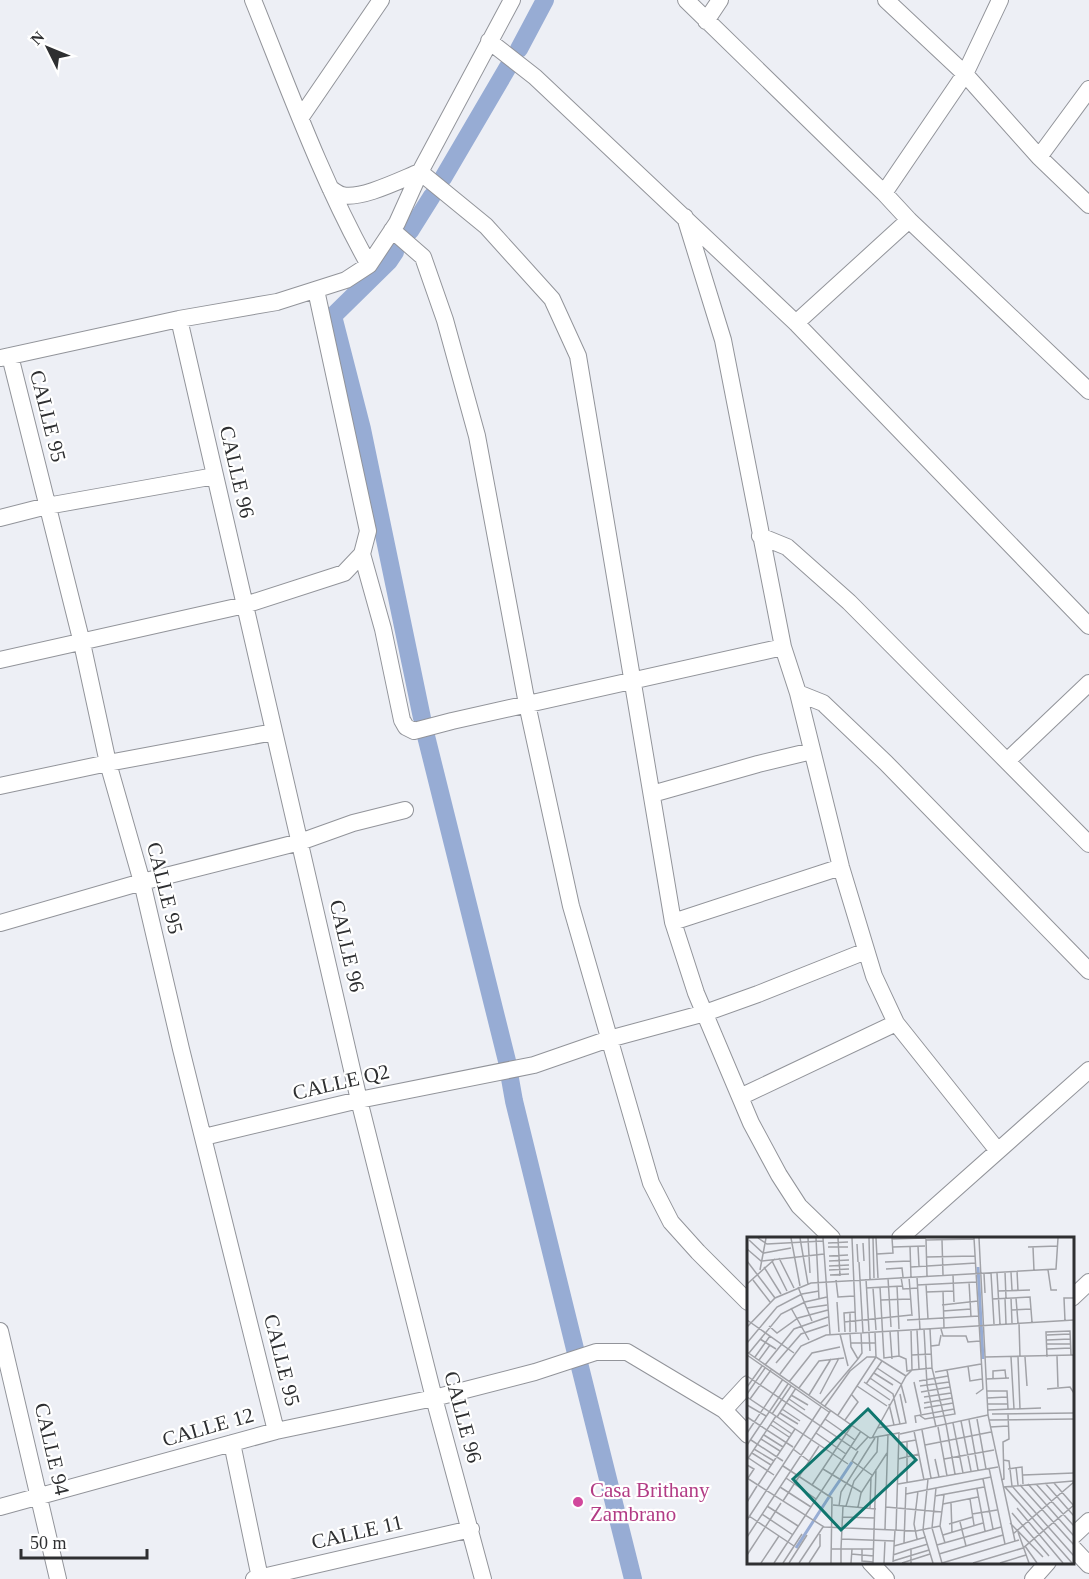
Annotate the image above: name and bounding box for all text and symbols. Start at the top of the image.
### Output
north arrow [18,18,78,78]
text: N [27,28,48,48]
street label: CALLE 95 [25,368,71,464]
street label: CALLE 96 [215,424,259,520]
street label: CALLE 95 [142,840,188,936]
street label: CALLE 96 [325,898,369,994]
street label: CALLE Q2 [290,1059,392,1105]
inset map [747,1237,1074,1564]
street label: CALLE 95 [259,1312,305,1408]
street label: CALLE 96 [439,1369,487,1465]
street label: CALLE 94 [30,1401,74,1498]
street label: CALLE 12 [160,1403,256,1451]
place label: Casa Brithany Zambrano [590,1478,710,1526]
marker: Casa Brithany Zambrano [571,1495,585,1509]
street label: CALLE 11 [309,1510,405,1554]
scale bar [21,1522,147,1560]
text: 50 m [30,1533,67,1553]

